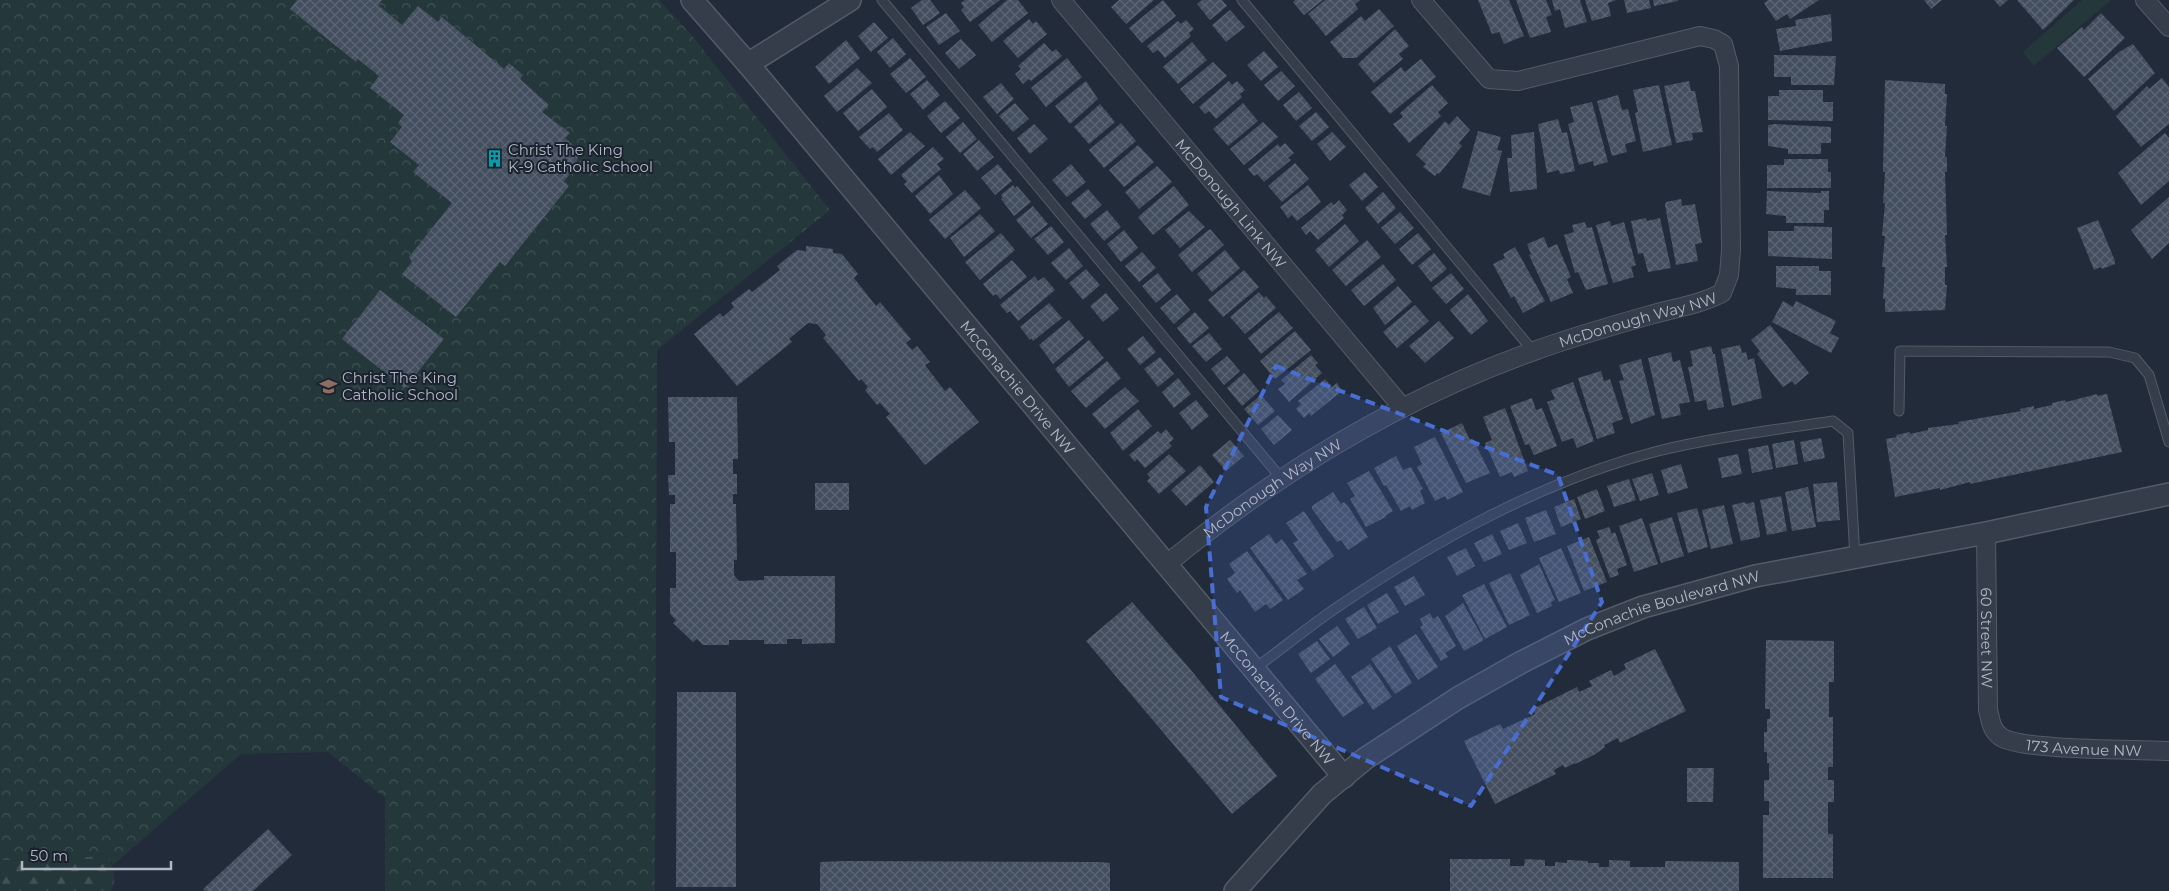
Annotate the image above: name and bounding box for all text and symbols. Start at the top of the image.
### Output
street label: McDonough Link NW [1172,134,1291,272]
place label: Christ The King K-9 Catholic School [508,140,653,176]
building icon: Christ The King K-9 Catholic School [484,148,504,168]
street label: McDonough Way NW [1556,287,1720,351]
street label: McConachie Drive NW [957,316,1080,458]
place label: Christ The King Catholic School [342,368,458,404]
school or university icon: Christ The King Catholic School [318,376,338,396]
street label: McDonough Way NW [1199,434,1345,541]
street label: McConachie Boulevard NW [1560,566,1762,649]
street label: 60 Street NW [1977,587,1997,689]
street label: McConachie Drive NW [1216,627,1339,769]
street label: 173 Avenue NW [2025,735,2142,760]
scale bar [22,838,171,870]
text: 50 m [30,846,68,865]

